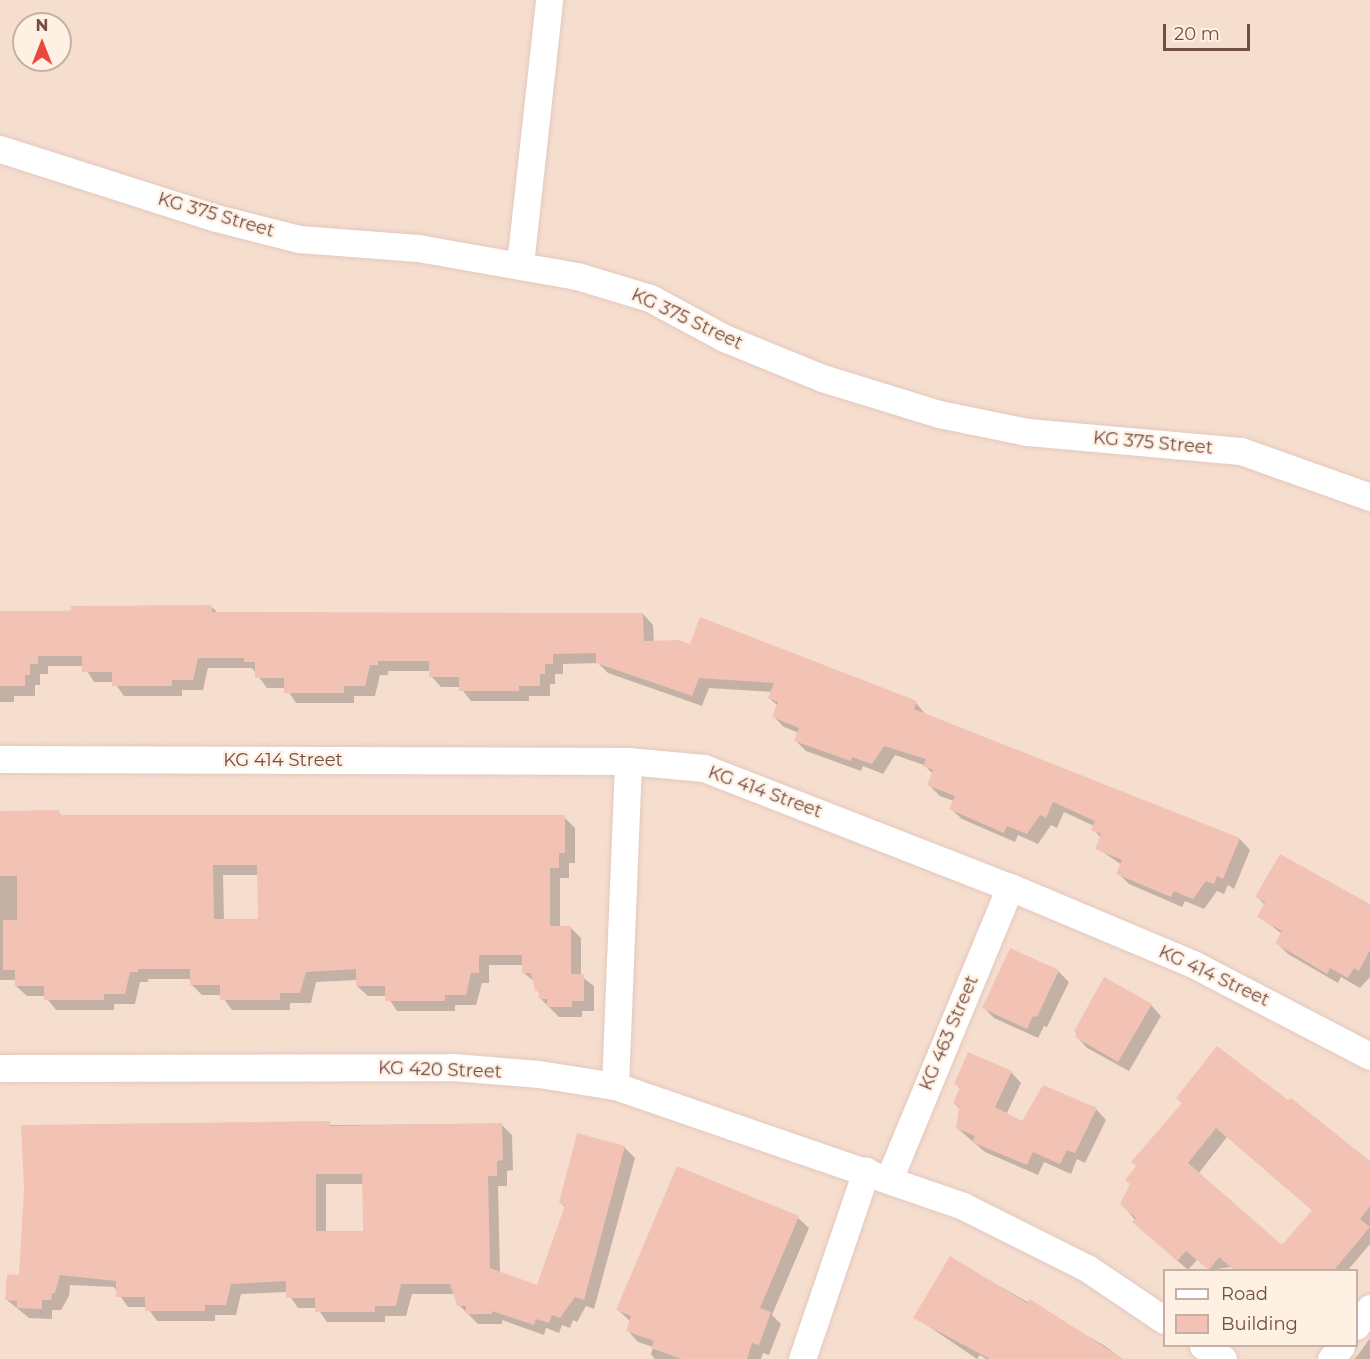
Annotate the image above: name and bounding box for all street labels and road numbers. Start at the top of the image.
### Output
street label: KG 375 Street [155,188,277,242]
street label: KG 375 Street [628,284,746,354]
street label: KG 375 Street [1092,427,1214,459]
street label: KG 414 Street [223,749,343,771]
street label: KG 414 Street [705,761,825,823]
street label: KG 414 Street [1155,941,1273,1011]
street label: KG 463 Street [915,972,983,1094]
street label: KG 420 Street [378,1057,502,1083]

